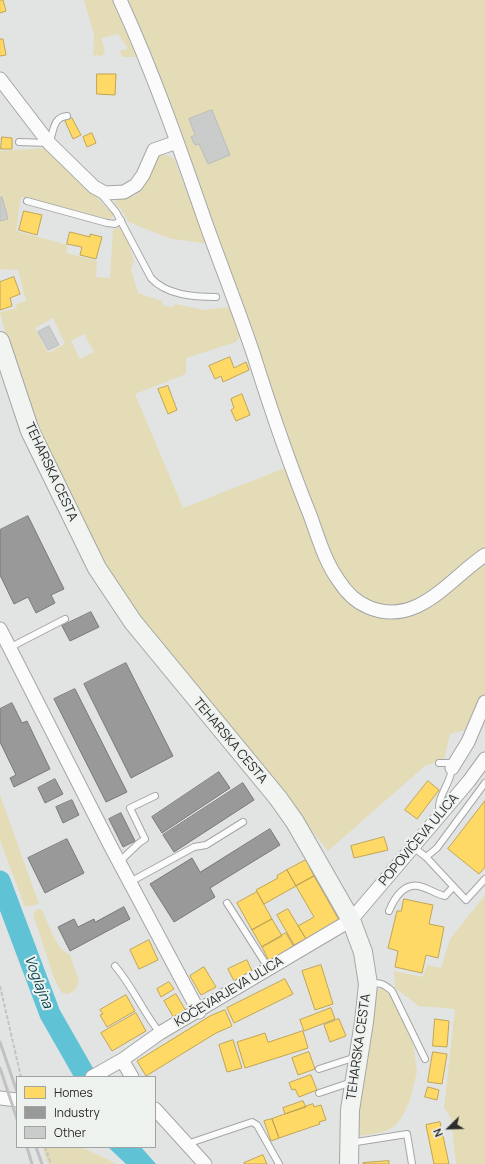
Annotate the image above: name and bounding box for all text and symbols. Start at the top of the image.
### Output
street label: TEHARSKA CESTA [21,420,81,524]
street label: TEHARSKA CESTA [190,695,270,787]
street label: POPOVIČEVA ULICA [376,791,462,889]
water label: Voglajna [20,953,56,1011]
street label: KOČEVARJEVA ULICA [172,953,286,1031]
street label: TEHARSKA CESTA [344,993,374,1101]
legend [16,1076,156,1148]
text: Homes [54,1084,93,1101]
text: Industry [54,1104,100,1121]
north arrow [429,1108,469,1148]
text: Other [54,1124,86,1141]
text: N [429,1126,446,1139]

